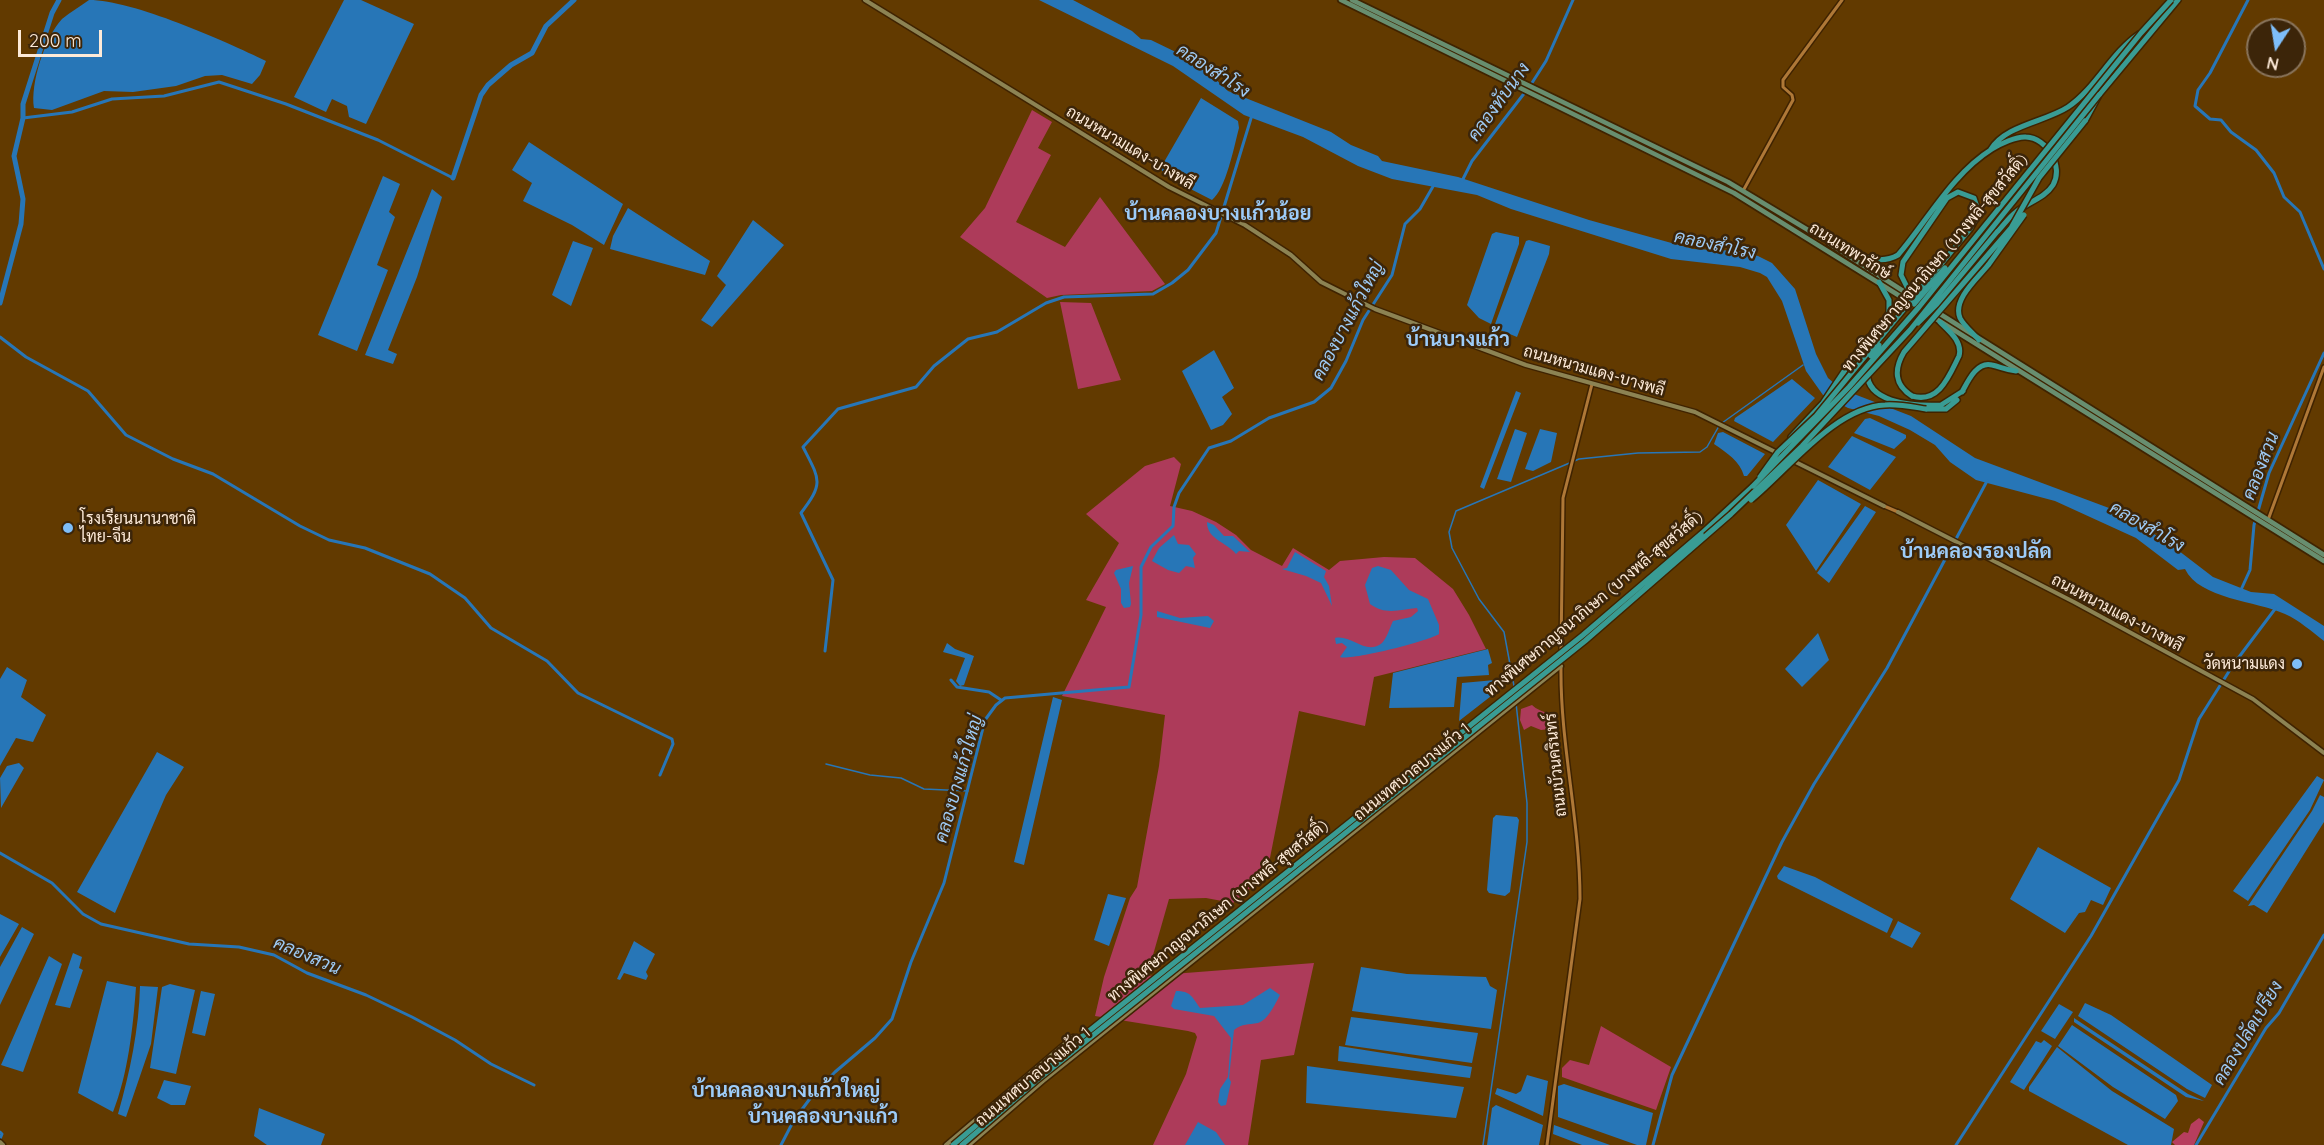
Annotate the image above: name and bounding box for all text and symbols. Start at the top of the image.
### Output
scale bar [21,18,105,56]
north arrow [2246,18,2306,78]
text: 200 m [29,29,82,52]
water label: คลองสำโรง [1172,39,1254,103]
text: N [2265,53,2281,75]
water label: คลองทับนาง [1463,59,1535,145]
street label: ถนนหนามแดง-บางพลี [1062,102,1198,194]
street label: ทางพิเศษกาญจนาภิเษก (บางพลี-สุขสวัสดิ์) [1838,150,2032,376]
district label: บ้านคลองบางแก้วน้อย [1125,202,1311,226]
street label: ถนนเทพารักษ์ [1806,218,1894,284]
water label: คลองสำโรง [1672,226,1758,264]
water label: คลองบางแก้วใหญ่ [1307,258,1389,384]
district label: บ้านบางแก้ว [1406,328,1510,352]
street label: ถนนหนามแดง-บางพลี [1521,342,1667,400]
water label: คลองสวน [2238,429,2284,503]
water label: คลองสำโรง [2106,497,2188,557]
street label: ทางพิเศษกาญจนาภิเษก (บางพลี-สุขสวัสดิ์) [1481,507,1707,701]
place label: โรงเรียนนานาชาติ ไทย-จีน [80,509,196,547]
marker: โรงเรียนนานาชาติ ไทย-จีน [61,521,75,535]
district label: บ้านคลองรองปลัด [1900,540,2052,564]
street label: ถนนหนามแดง-บางพลี [2048,570,2186,656]
place label: วัดหนามแดง [2203,654,2285,674]
marker: วัดหนามแดง [2290,657,2304,671]
street label: ถนนบัวนครินทร์ [1541,712,1571,818]
water label: คลองบางแก้วใหญ่ [930,713,988,845]
street label: ถนนเทศบาลบางแก้ว 1 [1350,719,1474,825]
street label: ทางพิเศษกาญจนาภิเษก (บางพลี-สุขสวัสดิ์) [1104,816,1332,1006]
water label: คลองสวน [270,932,344,980]
water label: คลองปลัดเปรียง [2208,977,2288,1089]
street label: ถนนเทศบาลบางแก้ว 1 [972,1023,1094,1131]
district label: บ้านคลองบางแก้วใหญ่ [692,1079,880,1103]
district label: บ้านคลองบางแก้ว [748,1105,898,1129]

